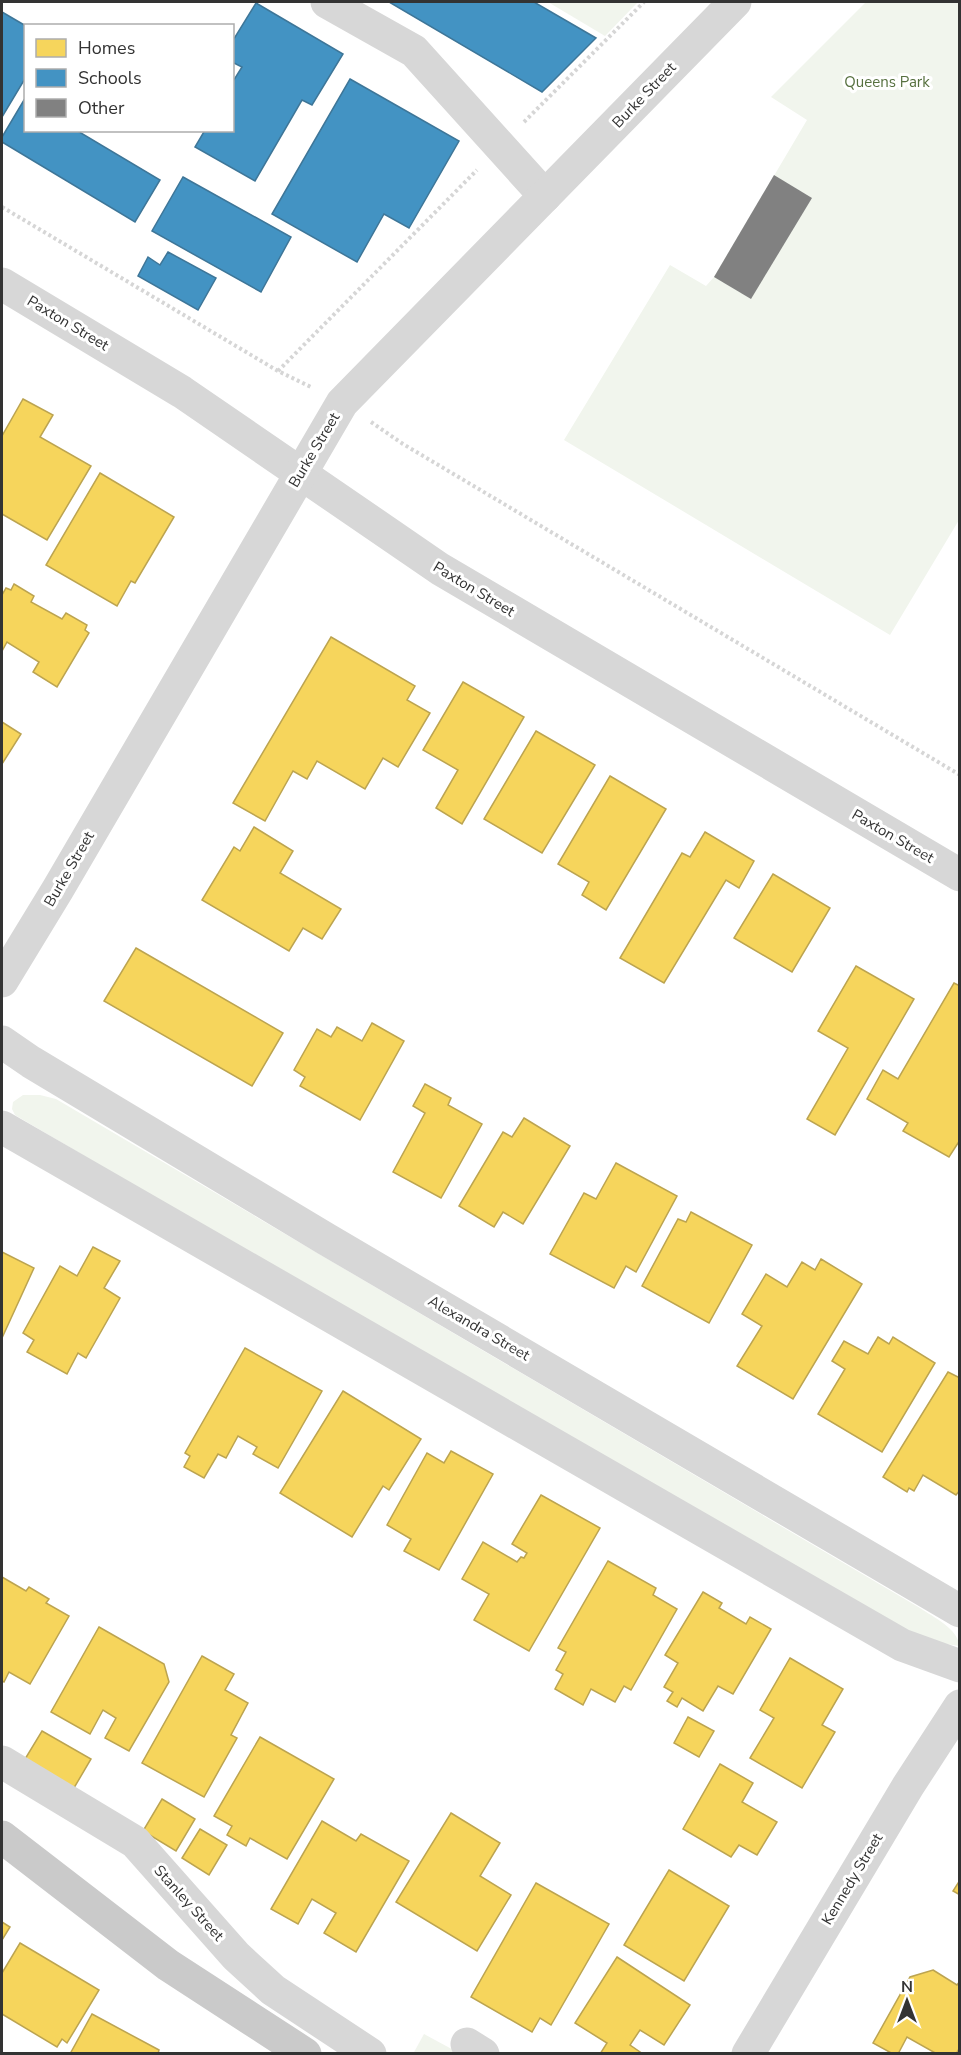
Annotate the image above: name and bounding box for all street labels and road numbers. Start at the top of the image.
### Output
street label: Burke Street [608,57,681,132]
street label: Paxton Street [24,291,113,356]
street label: Burke Street [284,408,345,491]
street label: Paxton Street [430,557,519,622]
street label: Paxton Street [848,804,938,868]
street label: Burke Street [39,827,99,910]
street label: Alexandra Street [425,1291,534,1366]
street label: Kennedy Street [817,1829,888,1928]
street label: Stanley Street [150,1861,229,1946]

